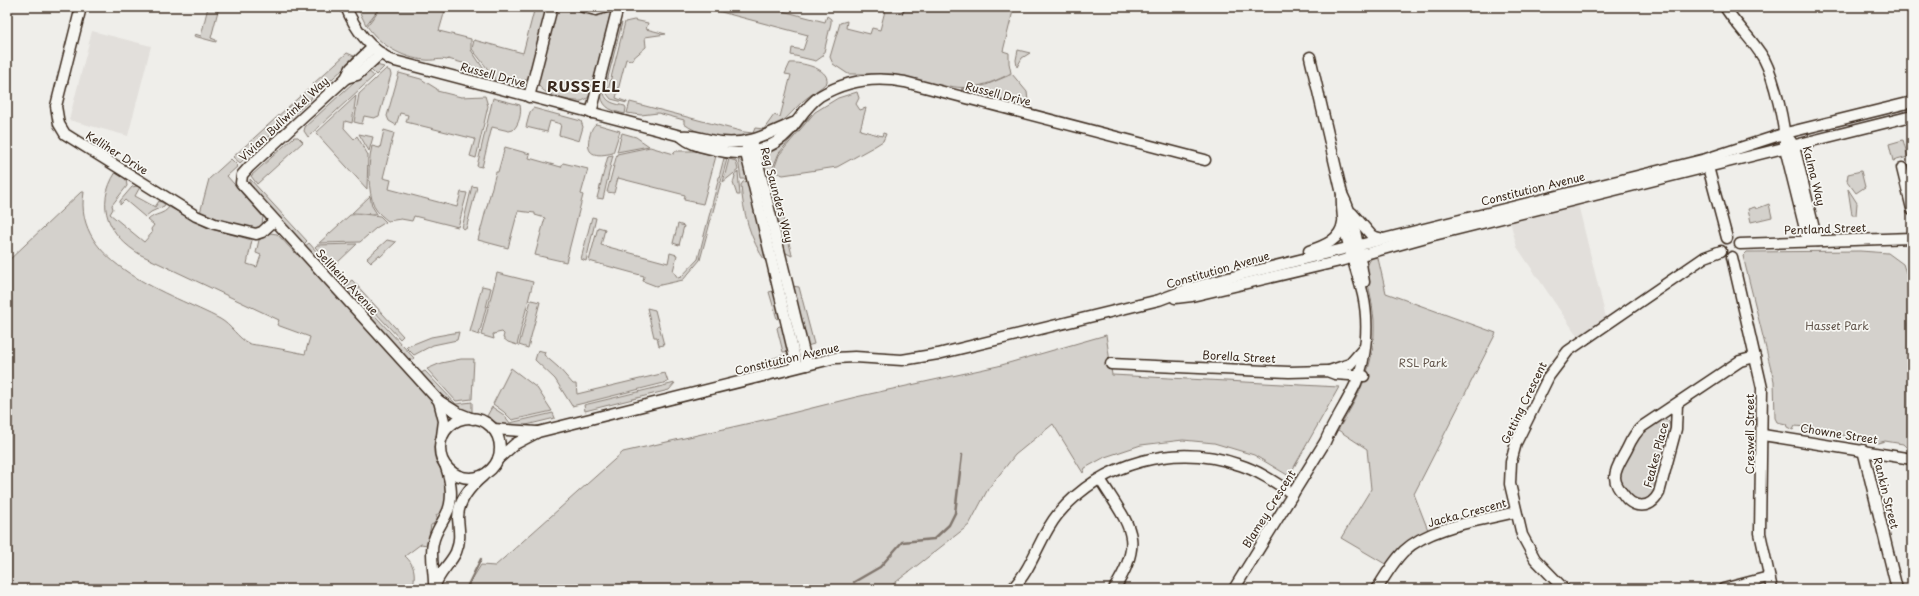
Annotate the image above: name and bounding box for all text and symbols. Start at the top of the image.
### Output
street label: Russell Drive [458,58,528,91]
street label: Vivian Bullwinkel Way [235,72,332,165]
district label: RUSSELL [547,74,621,97]
street label: Russell Drive [963,77,1033,110]
street label: Kelliher Drive [83,127,152,179]
street label: Kalma Way [1799,144,1830,208]
street label: Reg Saunders Way [757,145,798,245]
street label: Constitution Avenue [1479,167,1587,210]
street label: Pentland Street [1784,219,1867,238]
street label: Sellheim Avenue [312,245,383,319]
street label: Constitution Avenue [1164,247,1271,292]
park label: Hasset Park [1805,317,1869,334]
street label: Constitution Avenue [733,338,841,379]
street label: Borella Street [1202,346,1277,367]
park label: RSL Park [1399,354,1448,371]
street label: Getting Crescent [1496,358,1551,447]
street label: Creswell Street [1741,393,1758,474]
street label: Chowne Street [1799,419,1880,448]
street label: Feakes Place [1639,420,1672,489]
street label: Rankin Street [1869,455,1904,531]
street label: Blamey Crescent [1238,466,1300,551]
street label: Jacka Crescent [1426,494,1509,531]

